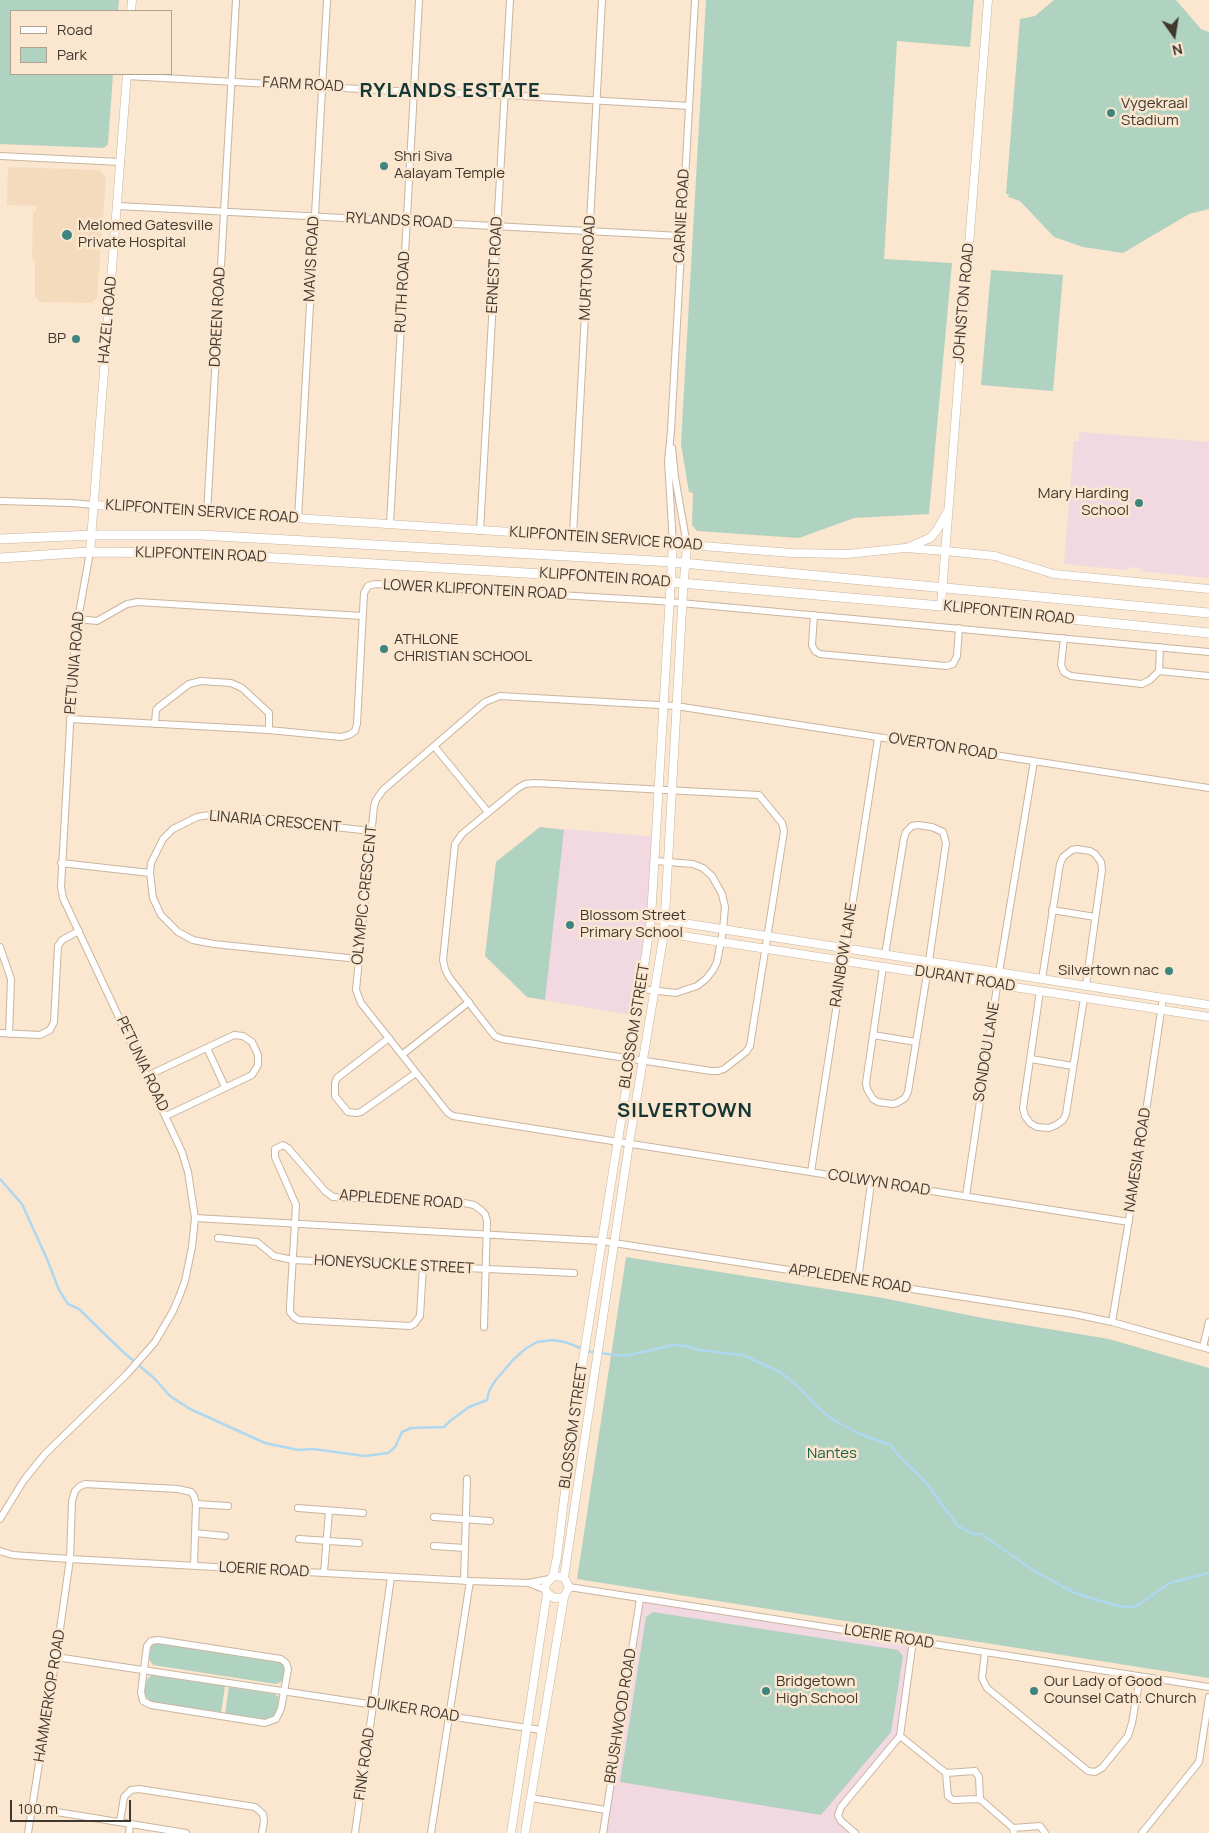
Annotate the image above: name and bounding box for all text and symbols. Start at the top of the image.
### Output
legend [10,10,172,75]
north arrow [1149,10,1199,60]
text: Road [57,19,93,40]
text: N [1170,40,1185,60]
text: Park [57,44,87,65]
street label: FARM ROAD [262,74,344,96]
district label: RYLANDS ESTATE [358,79,542,103]
place label: Vygekraal Stadium [1121,95,1188,130]
marker: Vygekraal Stadium [1105,107,1117,119]
place label: Shri Siva Aalayam Temple [394,148,505,183]
marker: Shri Siva Aalayam Temple [378,160,390,172]
street label: CARNIE ROAD [671,168,693,264]
street label: RYLANDS ROAD [345,209,453,233]
street label: MURTON ROAD [576,215,600,321]
street label: MAVIS ROAD [301,216,323,302]
street label: ERNEST ROAD [483,216,507,314]
place label: Melomed Gatesville Private Hospital [78,217,213,252]
marker: Melomed Gatesville Private Hospital [60,228,74,242]
street label: JOHNSTON ROAD [950,242,978,364]
street label: RUTH ROAD [392,251,414,333]
street label: DOREEN ROAD [206,266,230,368]
street label: HAZEL ROAD [95,275,121,365]
place label: BP [48,330,66,348]
marker: BP [70,333,82,345]
place label: Mary Harding School [1038,485,1129,520]
street label: KLIPFONTEIN SERVICE ROAD [105,496,299,528]
marker: Mary Harding School [1133,497,1145,509]
street label: KLIPFONTEIN SERVICE ROAD [509,523,703,555]
street label: KLIPFONTEIN ROAD [135,544,267,566]
street label: KLIPFONTEIN ROAD [539,564,671,592]
street label: LOWER KLIPFONTEIN ROAD [382,576,568,604]
street label: KLIPFONTEIN ROAD [943,597,1075,629]
street label: PETUNIA ROAD [62,611,88,715]
place label: ATHLONE CHRISTIAN SCHOOL [394,631,532,666]
marker: ATHLONE CHRISTIAN SCHOOL [378,643,390,655]
street label: OVERTON ROAD [887,729,999,765]
street label: LINARIA CRESCENT [208,807,342,837]
street label: OLYMPIC CRESCENT [349,824,381,966]
street label: RAINBOW LANE [827,902,861,1008]
place label: Blossom Street Primary School [580,907,686,942]
marker: Blossom Street Primary School [564,919,576,931]
street label: BLOSSOM STREET [616,962,654,1090]
street label: DURANT ROAD [914,962,1016,996]
place label: Silvertown nac [1058,962,1159,980]
marker: Silvertown nac [1163,965,1175,977]
street label: SONDOU LANE [970,1001,1004,1103]
street label: PETUNIA ROAD [112,1014,172,1114]
district label: SILVERTOWN [616,1099,754,1123]
street label: NAMESIA ROAD [1121,1107,1155,1213]
street label: COLWYN ROAD [827,1166,931,1200]
street label: APPLEDENE ROAD [339,1187,463,1213]
street label: HONEYSUCKLE STREET [314,1252,474,1278]
street label: APPLEDENE ROAD [787,1260,913,1298]
street label: BLOSSOM STREET [556,1362,592,1490]
park label: Nantes [807,1445,857,1463]
street label: LOERIE ROAD [218,1559,310,1581]
street label: LOERIE ROAD [843,1621,935,1653]
street label: HAMMERKOP ROAD [31,1628,69,1764]
street label: BRUSHWOOD ROAD [601,1647,641,1785]
place label: Bridgetown High School [776,1673,858,1708]
place label: Our Lady of Good Counsel Cath. Church [1044,1673,1196,1708]
marker: Bridgetown High School [760,1685,772,1697]
marker: Our Lady of Good Counsel Cath. Church [1028,1685,1040,1697]
street label: DUIKER ROAD [365,1694,461,1726]
street label: FINK ROAD [351,1727,379,1801]
scale bar [12,1790,134,1822]
text: 100 m [18,1798,58,1819]

